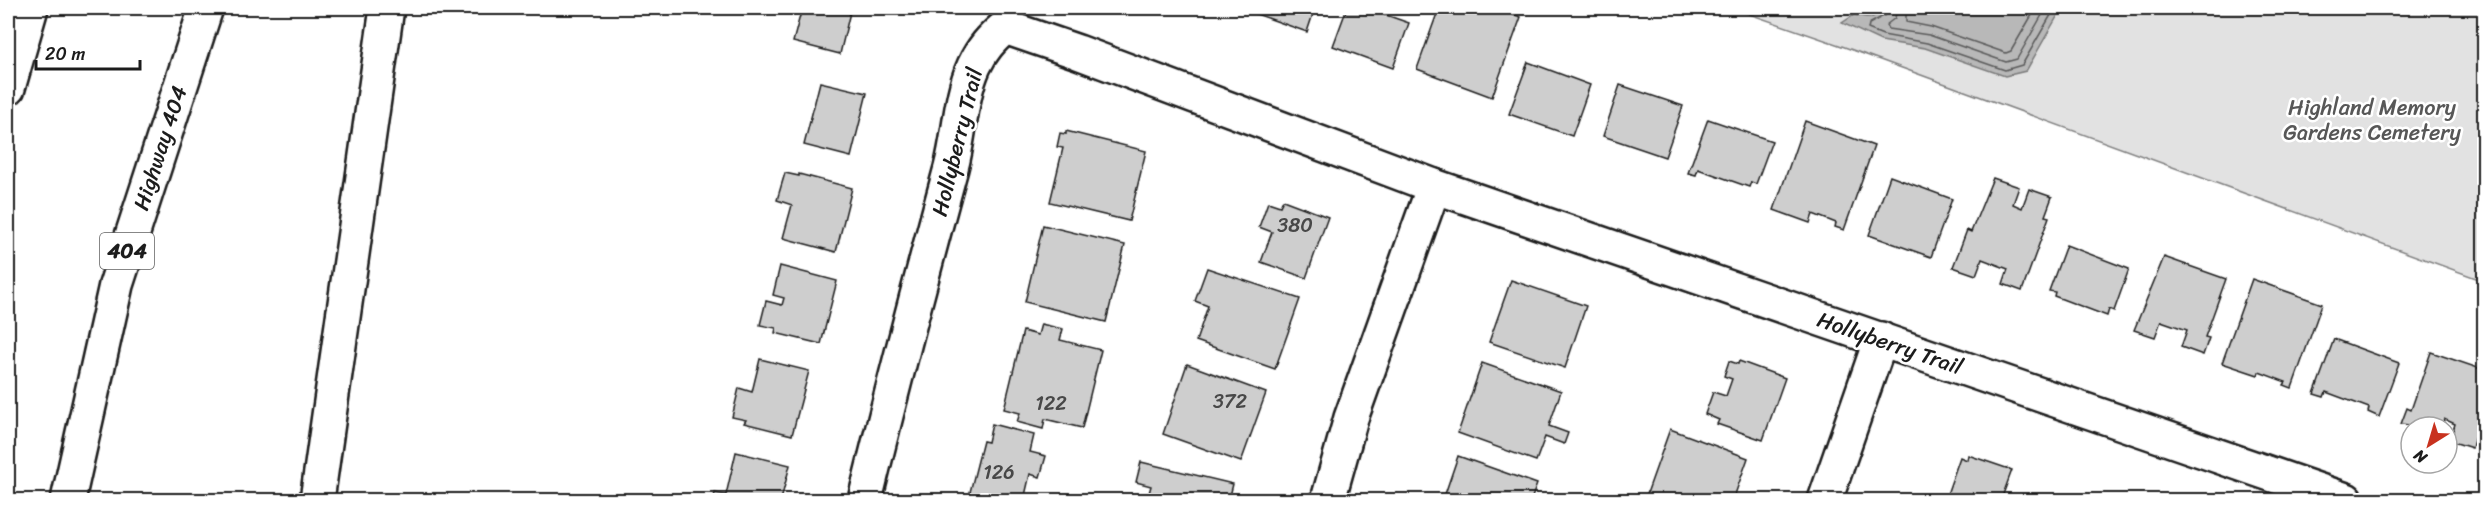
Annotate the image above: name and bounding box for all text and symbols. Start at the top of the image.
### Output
scale bar [36,33,140,71]
text: 20 m [45,38,85,70]
street label: Hollyberry Trail [920,63,994,220]
street label: Highway 404 [122,80,199,215]
park label: Highland Memory Gardens Cemetery [2283,88,2461,152]
house number: 380 [1277,208,1313,243]
road number: 404 [100,233,154,269]
street label: Hollyberry Trail [1812,300,1969,386]
house number: 372 [1213,384,1247,419]
house number: 122 [1035,386,1067,421]
north arrow [2399,415,2459,475]
text: N [2406,441,2434,472]
house number: 126 [983,455,1015,490]

